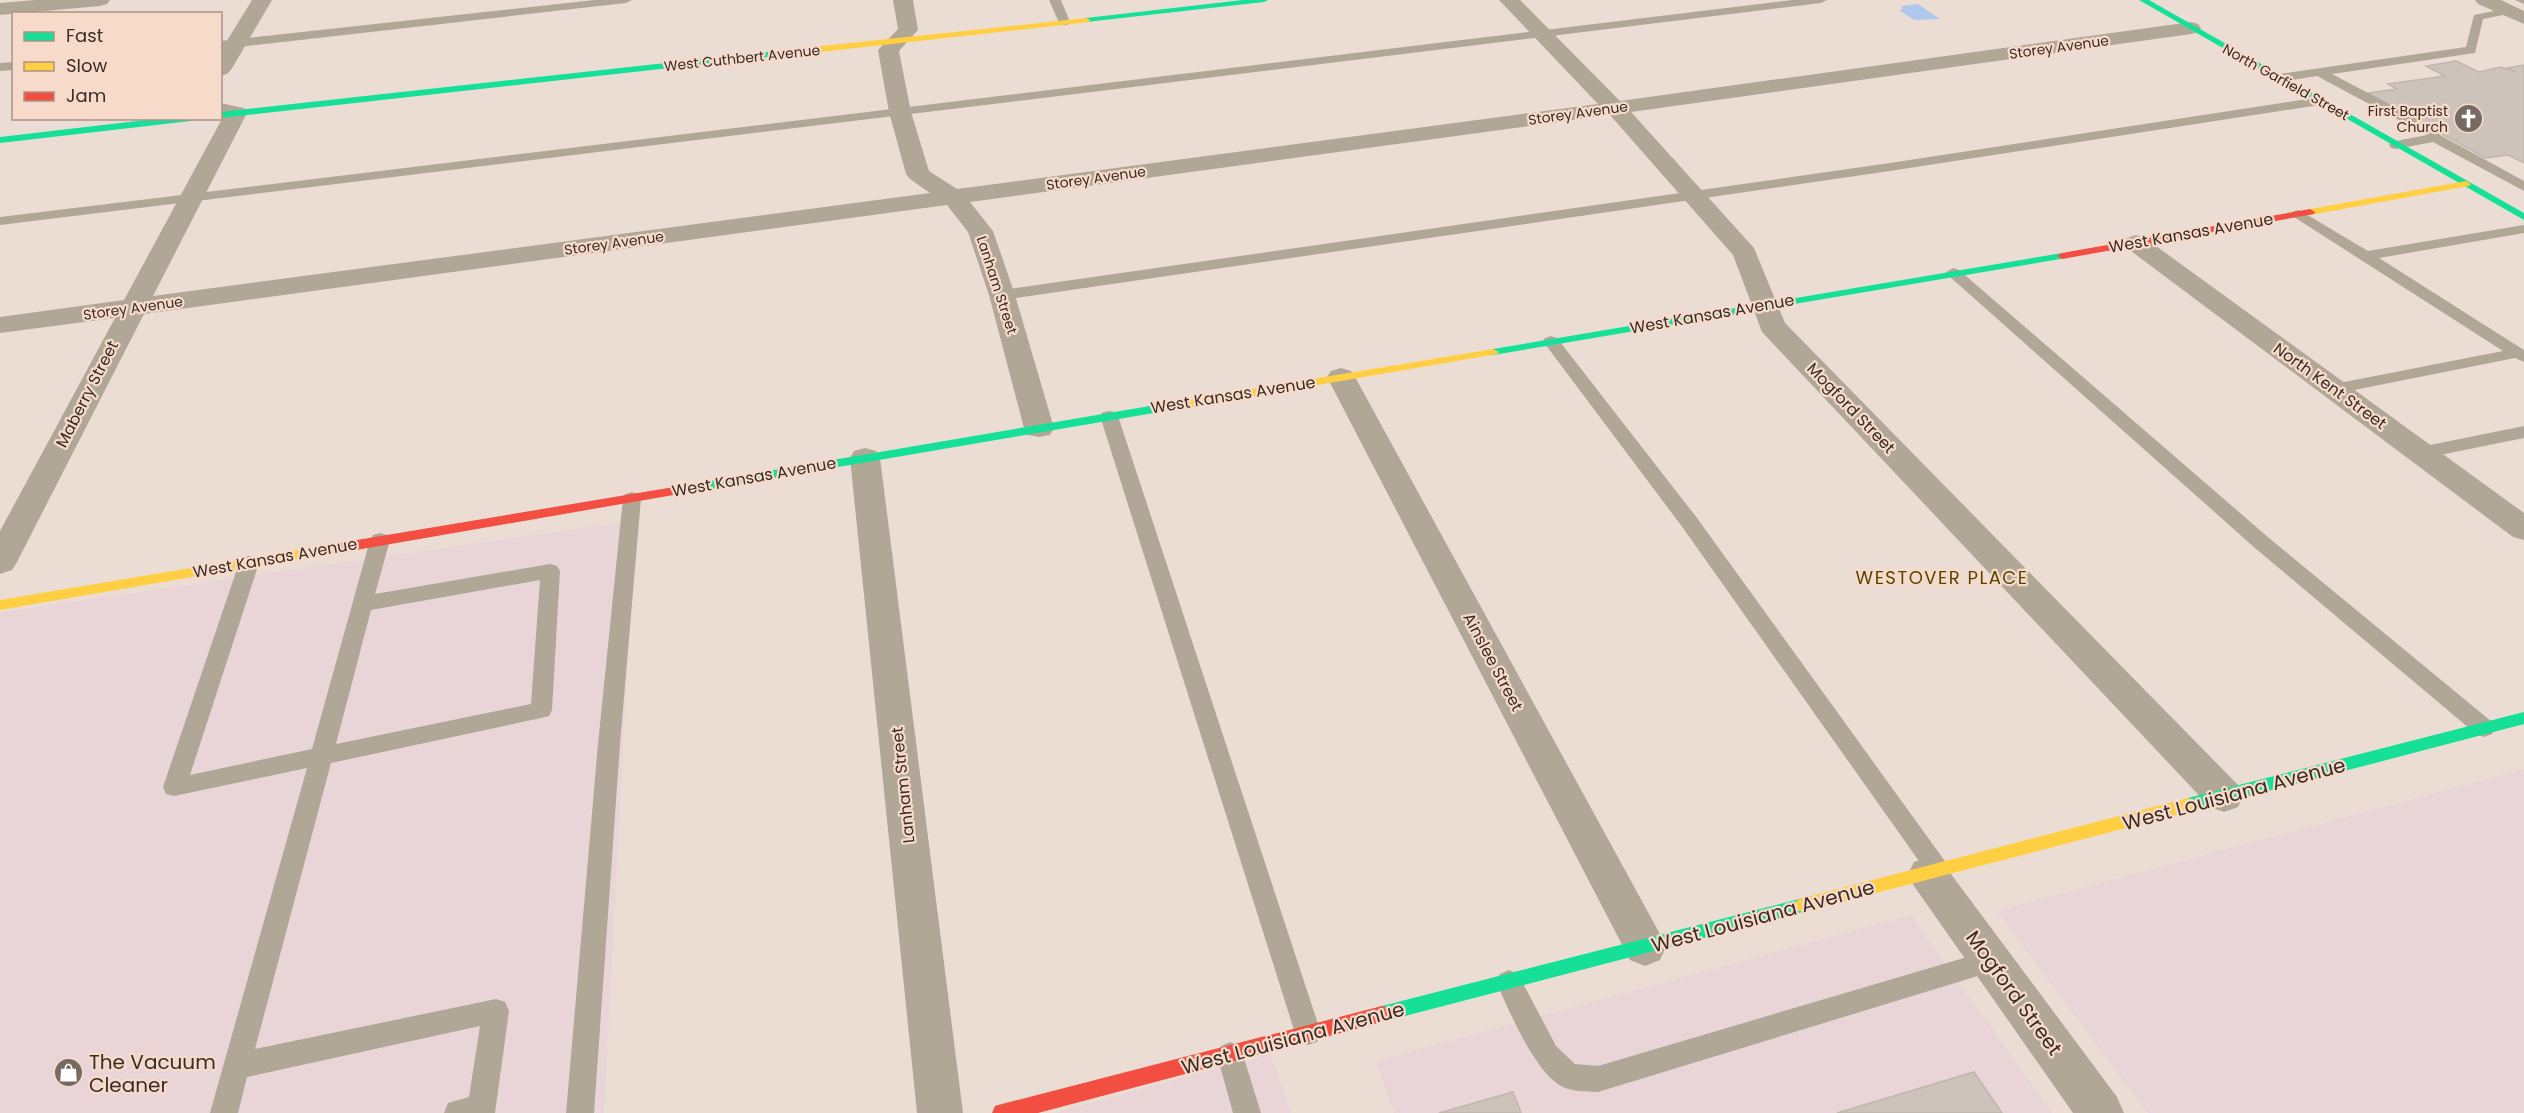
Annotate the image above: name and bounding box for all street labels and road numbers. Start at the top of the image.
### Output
street label: Storey Avenue [2008,30,2110,64]
street label: North Garfield Street [2219,39,2353,125]
street label: West Cuthbert Avenue [663,40,821,76]
street label: Storey Avenue [1527,96,1629,130]
street label: Storey Avenue [1045,161,1147,195]
street label: West Kansas Avenue [2107,207,2275,259]
street label: Storey Avenue [563,226,665,260]
street label: Lanham Street [972,233,1022,337]
street label: West Kansas Avenue [1628,288,1796,340]
street label: Storey Avenue [82,291,184,325]
street label: Maberry Street [50,336,124,452]
street label: North Kent Street [2269,337,2391,435]
street label: Mogford Street [1802,357,1900,459]
street label: West Kansas Avenue [1149,371,1317,419]
street label: West Kansas Avenue [670,451,838,503]
street label: West Kansas Avenue [191,532,359,584]
street label: Ainslee Street [1457,609,1529,715]
street label: Lanham Street [885,726,921,844]
street label: West Louisiana Avenue [2119,751,2349,837]
street label: West Louisiana Avenue [1648,873,1878,959]
street label: Mogford Street [1959,925,2069,1061]
street label: West Louisiana Avenue [1178,995,1408,1081]

